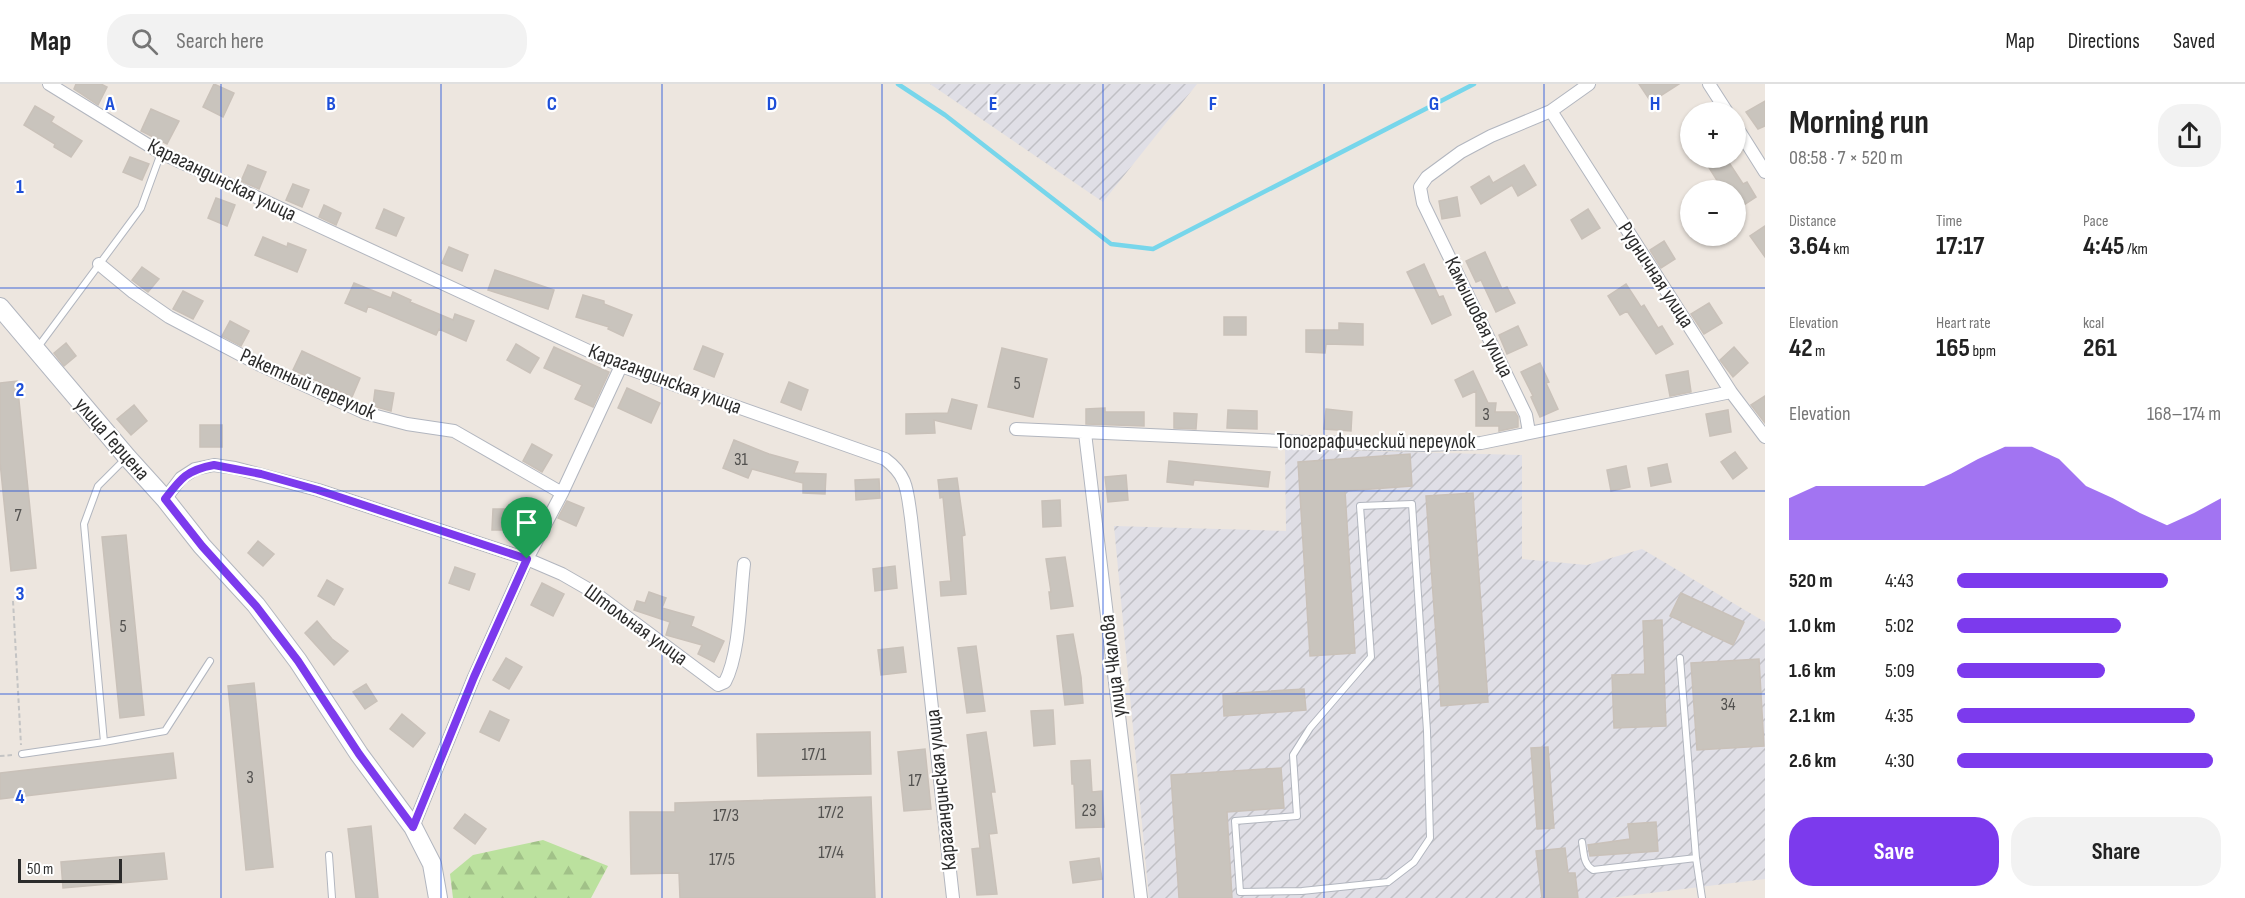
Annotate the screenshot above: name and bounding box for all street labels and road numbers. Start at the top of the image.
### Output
street label: Карагандинская улица [144,133,300,227]
street label: Рудничная улица [1613,217,1699,333]
street label: Камышовая улица [1439,253,1519,381]
street label: Карагандинская улица [585,338,745,420]
street label: Ракетный переулок [236,343,380,425]
street label: улица Герцена [69,392,155,486]
street label: Топографический переулок [1277,429,1476,454]
street label: Штольная улица [580,579,692,671]
street label: улица Чкалова [1094,613,1132,719]
street label: Карагандинская улица [920,708,962,872]

